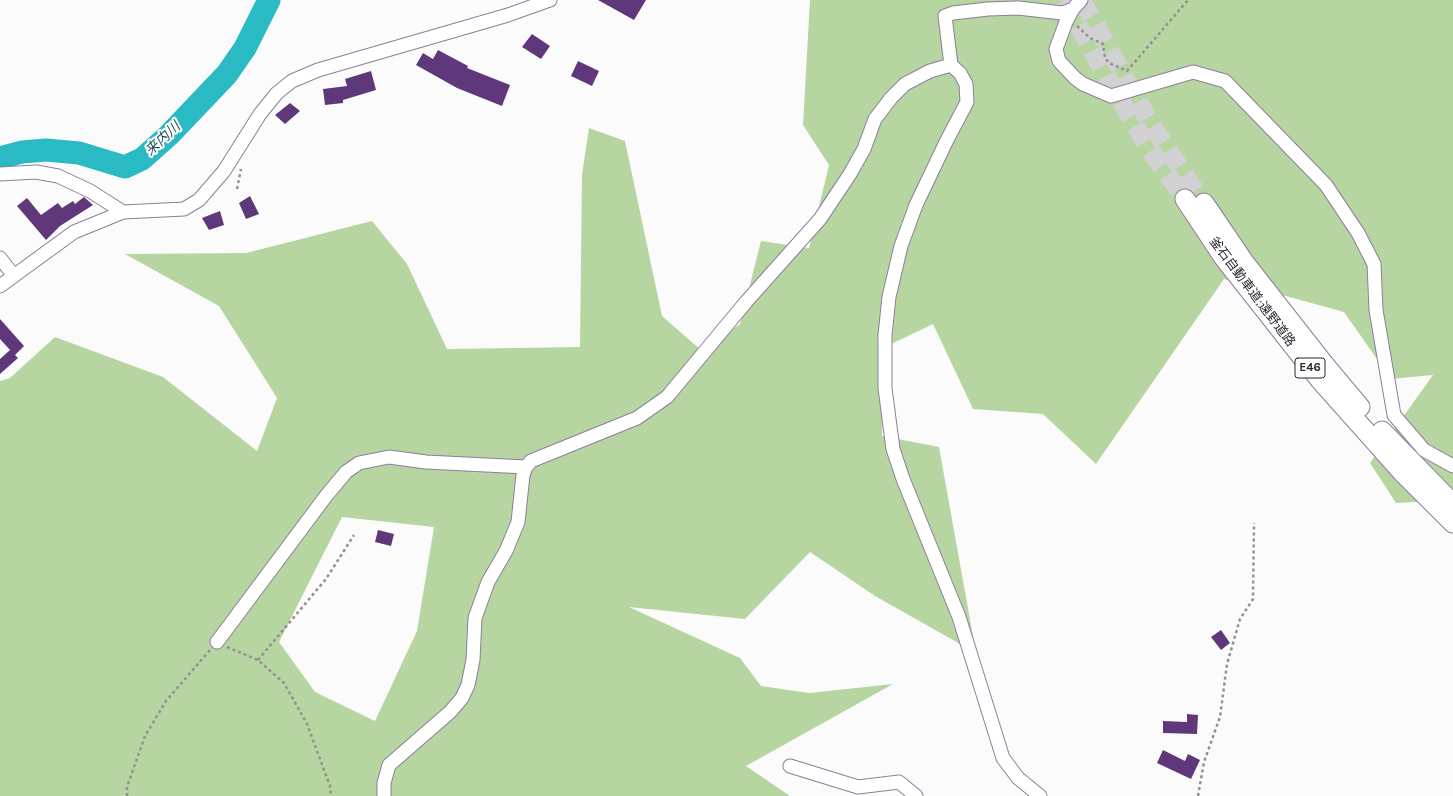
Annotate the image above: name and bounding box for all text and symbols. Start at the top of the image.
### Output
water label: 来内川 [142,119,184,159]
street label: 釜石自動車道;遠野道路 [1206,234,1298,350]
road number: E46 [1295,358,1325,378]

